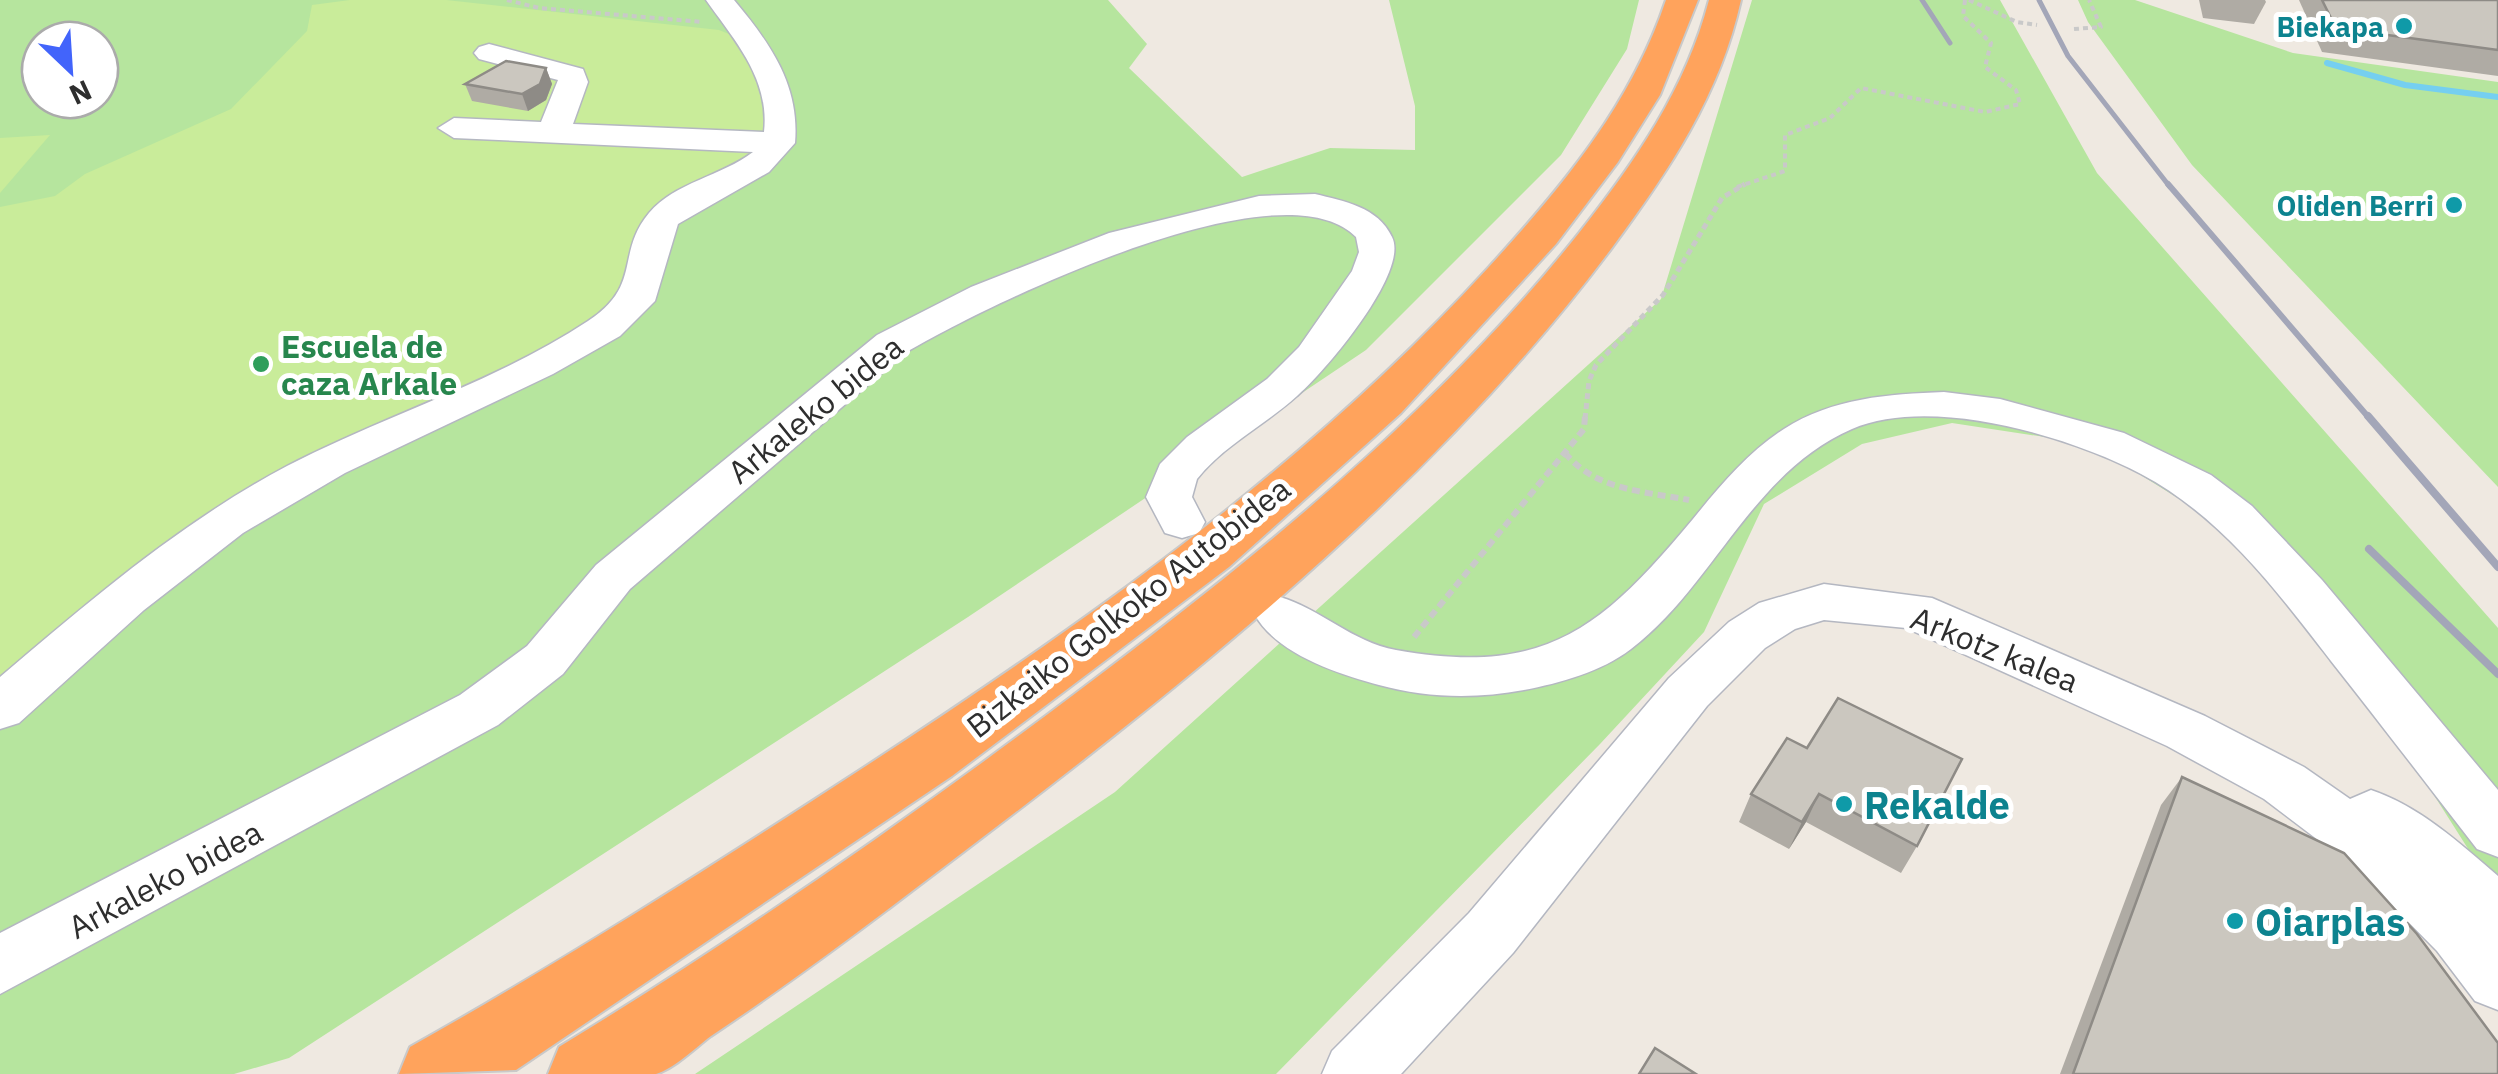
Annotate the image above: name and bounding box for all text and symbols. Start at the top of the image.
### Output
place label: Biekapa [2277,8,2384,45]
marker: Biekapa [2393,15,2415,37]
north arrow [20,20,120,120]
text: N [64,72,98,114]
place label: Oliden Berri [2276,187,2434,224]
marker: Oliden Berri [2443,194,2465,216]
place label: Escuela de caza Arkale [281,325,457,404]
street label: Arkaleko bidea [719,325,911,493]
marker: Escuela de caza Arkale [250,353,272,375]
street label: Bizkaiko Golkoko Autobidea [958,467,1298,747]
street label: Arkotz kalea [1905,596,2085,702]
place label: Rekalde [1864,780,2010,829]
marker: Rekalde [1833,793,1855,815]
street label: Arkaleko bidea [61,810,269,948]
place label: Oiarplas [2255,897,2405,946]
marker: Oiarplas [2224,910,2246,932]

